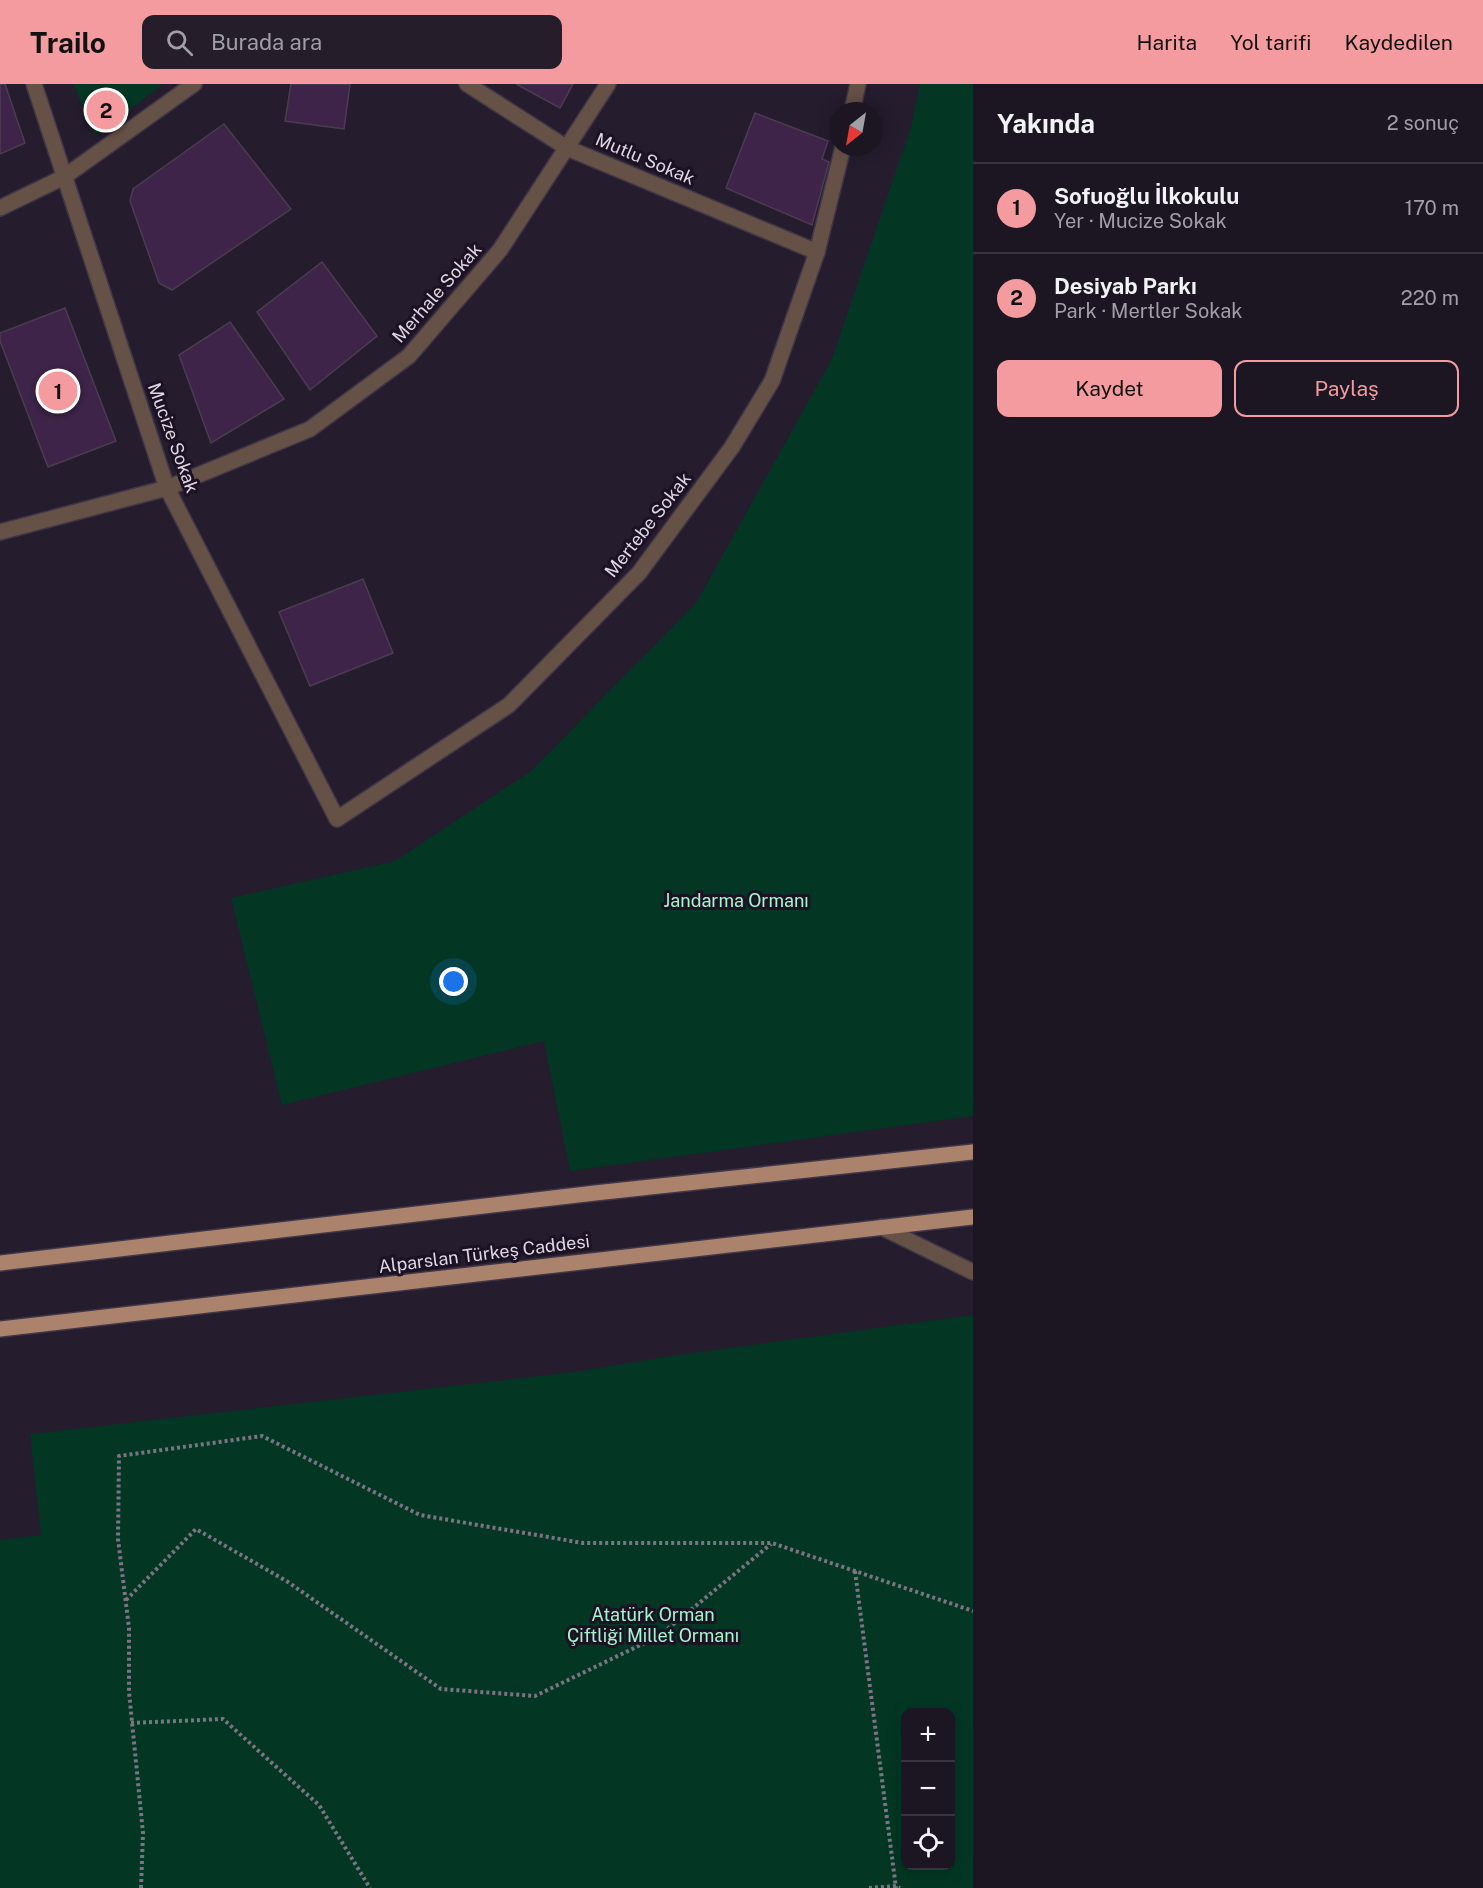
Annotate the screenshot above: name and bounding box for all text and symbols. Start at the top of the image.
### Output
search box [142,15,562,69]
text: Trailo [30,26,106,59]
icon: search [163,26,196,59]
text: Burada ara [211,29,322,55]
text: Harita [1137,30,1197,55]
text: Yol tarifi [1230,30,1311,55]
text: Kaydedilen [1344,30,1453,55]
pin: 2 [86,87,126,132]
north arrow [829,102,883,156]
text: Yakında [997,108,1095,139]
text: 2 sonuç [1387,111,1459,135]
street label: Mutlu Sokak [593,128,698,189]
text: Sofuoğlu İlkokulu [1054,183,1239,209]
text: 1 [1012,196,1021,220]
text: 170 m [1405,196,1459,220]
text: Yer · Mucize Sokak [1054,209,1227,233]
street label: Merhale Sokak [388,239,486,347]
text: Desiyab Parkı [1054,273,1197,299]
text: 2 [1010,286,1023,310]
text: 220 m [1401,286,1459,310]
text: Park · Mertler Sokak [1054,299,1243,323]
button: Kaydet [997,360,1222,417]
button: Paylaş [1234,360,1459,417]
pin: 1 [38,368,78,414]
street label: Mucize Sokak [144,380,203,496]
street label: Mertebe Sokak [600,468,695,581]
park label: Jandarma Ormanı [663,890,809,911]
your location [439,967,468,996]
street label: Alparslan Türkeş Caddesi [377,1230,591,1277]
park label: Atatürk Orman Çiftliği Millet Ormanı [567,1604,739,1646]
map controls [901,1708,955,1870]
button: + [901,1708,955,1762]
button: − [901,1762,955,1816]
button: locate [901,1816,955,1870]

